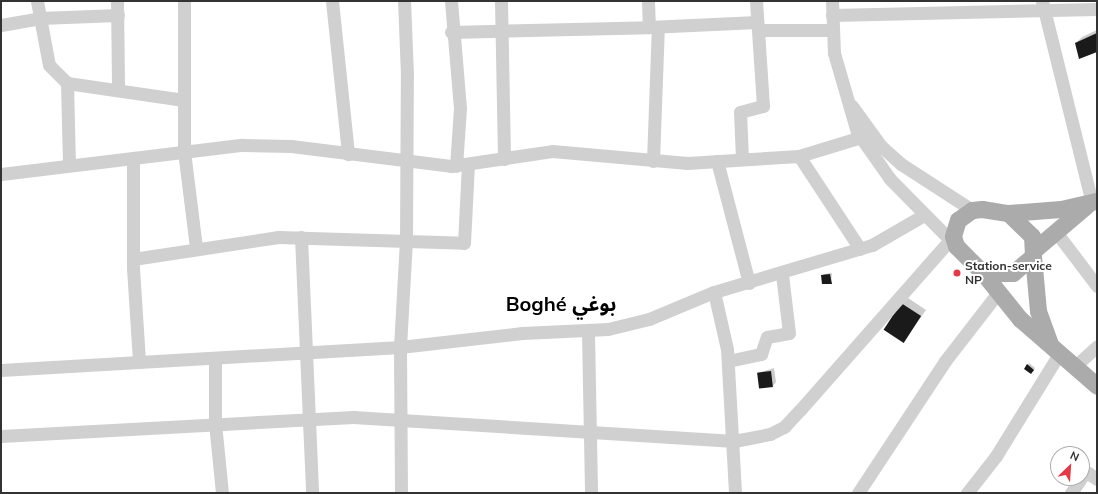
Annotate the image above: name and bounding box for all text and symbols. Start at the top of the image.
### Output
place label: Station-service NP [965,259,1052,287]
marker: Station-service NP [952,268,962,278]
district label: Boghé بوغي [506,291,616,315]
north arrow [1050,446,1090,486]
text: N [1068,448,1081,464]

